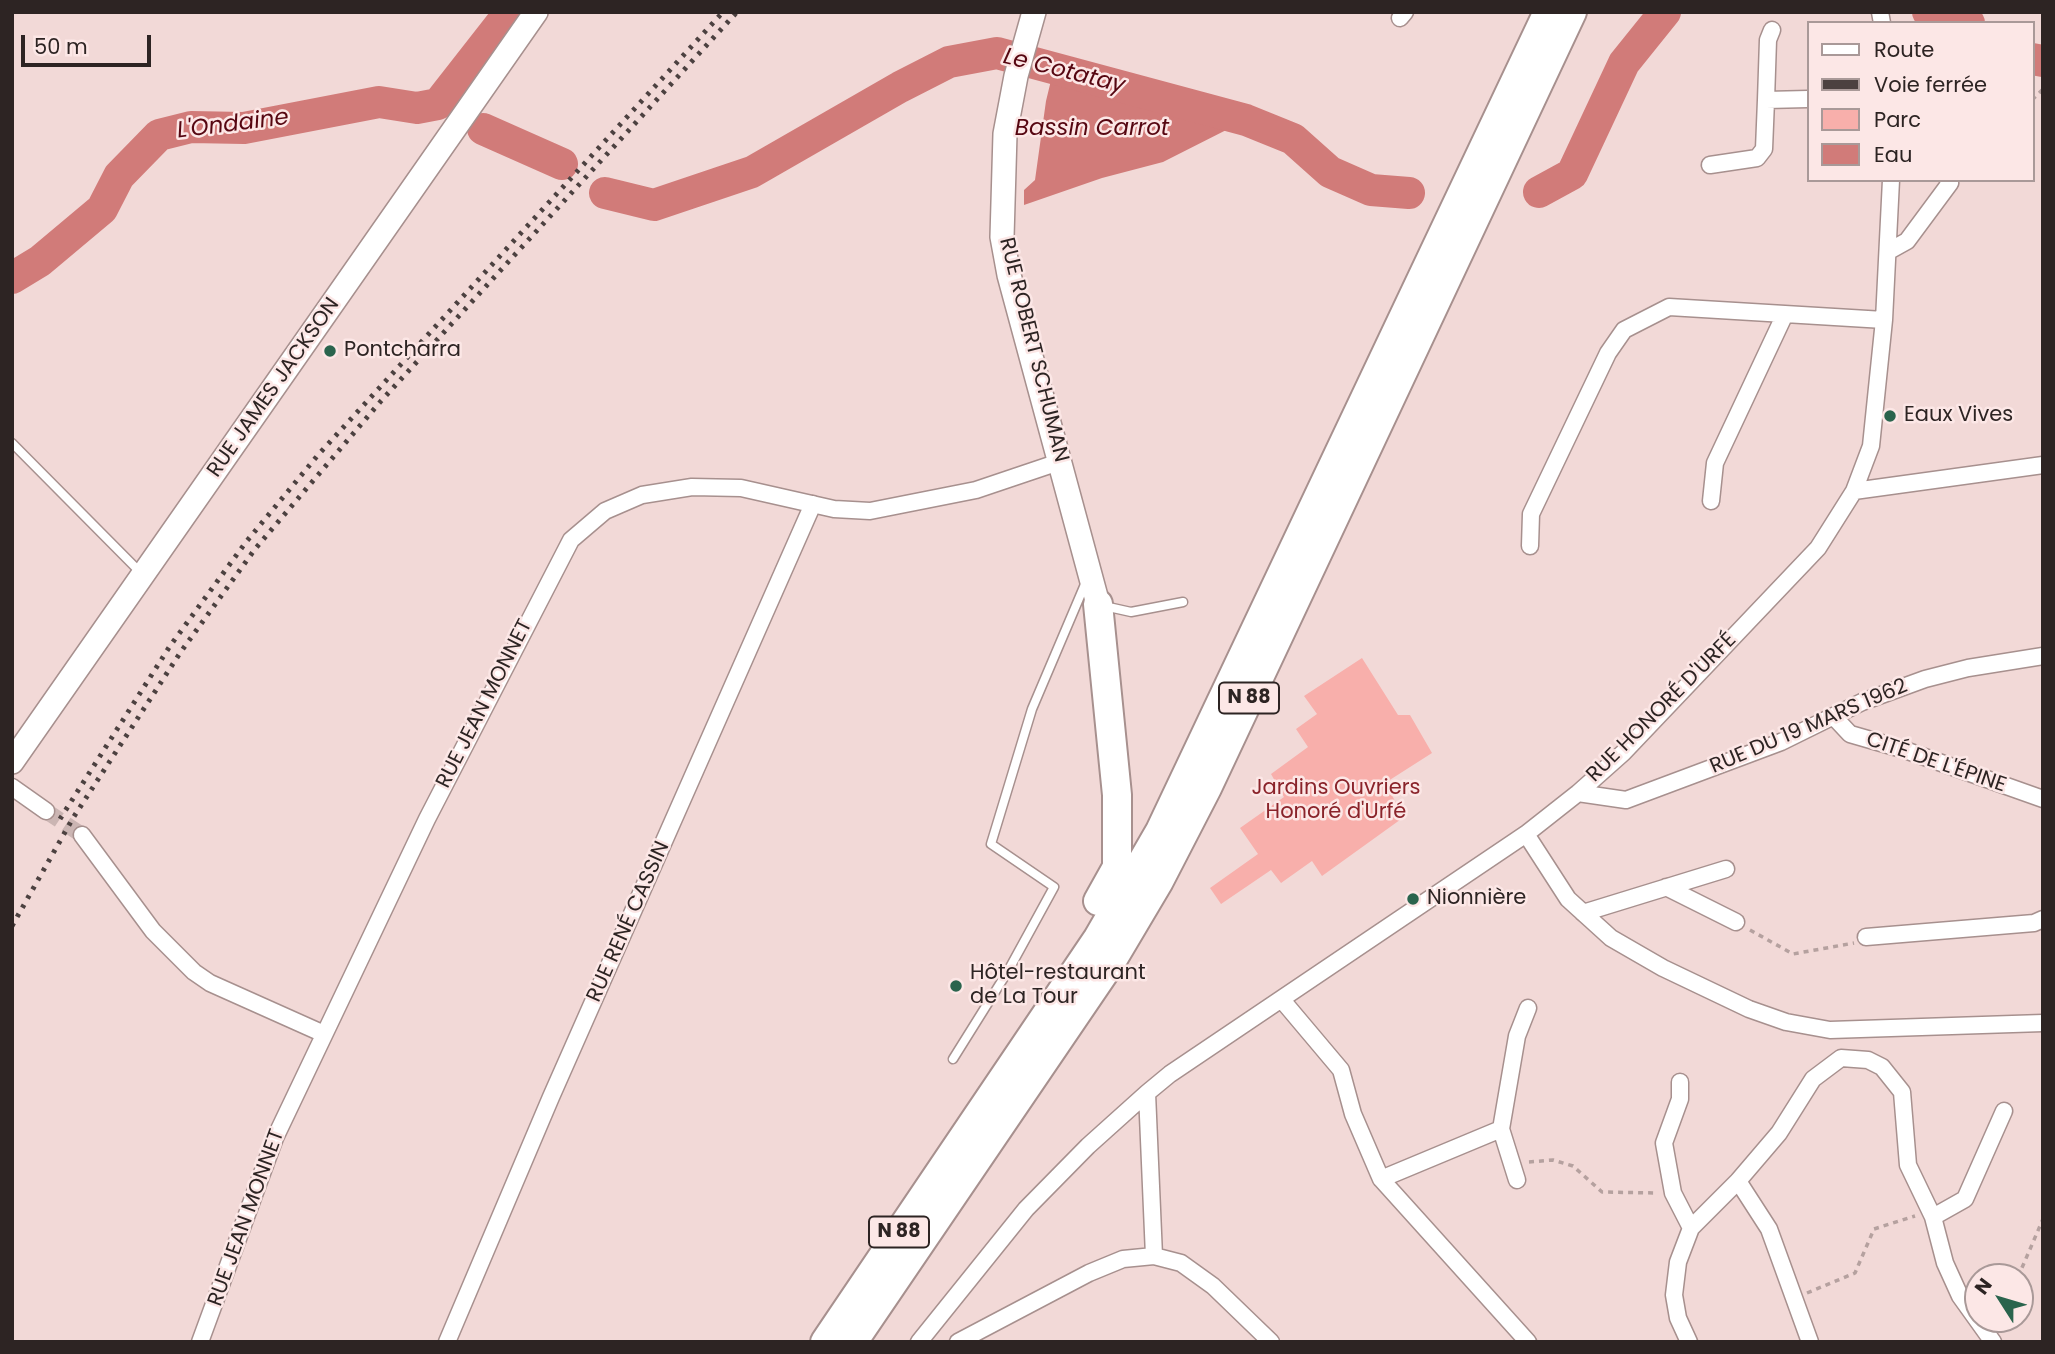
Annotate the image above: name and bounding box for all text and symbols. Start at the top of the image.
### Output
scale bar [24,21,154,65]
legend [1806,21,2034,182]
text: 50 m [34,32,88,61]
text: Route [1874,35,1934,64]
water label: Le Cotatay [1000,44,1128,100]
text: Voie ferrée [1874,70,1987,99]
water label: L'Ondaine [176,104,290,146]
text: Parc [1874,105,1921,134]
water label: Bassin Carrot [1015,115,1169,143]
text: Eau [1874,140,1912,169]
street label: RUE ROBERT SCHUMAN [993,235,1073,465]
street label: RUE JAMES JACKSON [203,294,345,482]
place label: Pontcharra [344,338,461,364]
marker: Pontcharra [322,343,338,359]
place label: Eaux Vives [1904,403,2013,429]
marker: Eaux Vives [1882,408,1898,424]
street label: RUE JEAN MONNET [432,615,538,793]
street label: RUE HONORÉ D'URFÉ [1582,628,1742,788]
street label: RUE DU 19 MARS 1962 [1707,674,1911,780]
road number: N 88 [1219,682,1279,713]
street label: CITÉ DE L'ÉPINE [1863,727,2009,799]
park label: Jardins Ouvriers Honoré d'Urfé [1251,776,1421,826]
street label: RUE RENÉ CASSIN [582,838,676,1006]
place label: Nionnière [1427,886,1526,912]
marker: Nionnière [1405,891,1421,907]
place label: Hôtel-restaurant de La Tour [970,961,1146,1011]
marker: Hôtel-restaurant de La Tour [948,978,964,994]
street label: RUE JEAN MONNET [203,1126,291,1310]
road number: N 88 [869,1216,929,1248]
north arrow [1964,1263,2034,1333]
text: N [1968,1272,1999,1300]

